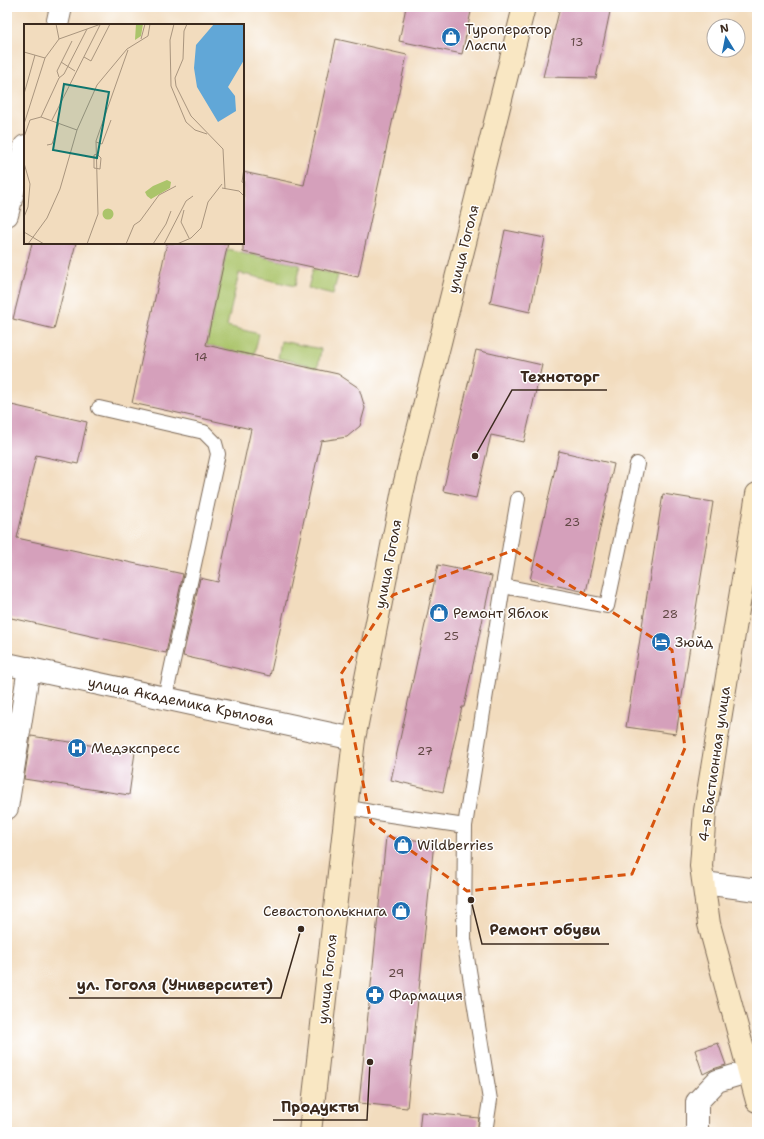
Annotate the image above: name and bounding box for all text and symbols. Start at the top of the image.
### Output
north arrow [706,18,746,58]
place label: Туроператор Ласпи [465,20,552,54]
text: N [719,20,730,37]
inset map [24,24,244,244]
shop icon: Туроператор Ласпи [440,26,462,48]
house number: 13 [571,34,583,50]
street label: улица Гоголя [443,203,483,295]
house number: 14 [195,349,207,365]
callout: Техноторг [512,363,607,390]
text: Техноторг [520,367,600,387]
house number: 23 [564,514,580,530]
street label: улица Гоголя [371,518,405,610]
shop icon: Ремонт Яблок [428,602,450,624]
place label: Ремонт Яблок [453,604,549,622]
house number: 28 [662,606,678,622]
house number: 25 [443,628,459,644]
hotel icon: Зюйд [650,631,672,653]
place label: Зюйд [675,633,713,651]
street label: улица Академика Крылова [86,672,276,730]
street label: 4-я Бастионная улица [694,685,734,843]
hospital icon: Медэкспресс [66,737,88,759]
place label: Медэкспресс [91,739,180,757]
house number: 27 [417,743,433,759]
shop icon: Wildberries [392,834,414,856]
place label: Wildberries [417,836,494,854]
shop icon: Севастополькнига [390,900,412,922]
place label: Севастополькнига [263,902,387,920]
callout: Ремонт обуви [482,917,609,944]
text: Ремонт обуви [490,920,601,940]
street label: улица Гоголя [313,933,341,1025]
house number: 29 [388,965,404,981]
callout: ул. Гоголя (Университет) [69,971,281,998]
text: ул. Гоголя (Университет) [77,975,273,995]
pharmacy icon: Фармация [364,984,386,1006]
place label: Фармация [389,986,463,1004]
callout: Продукты [273,1093,367,1120]
text: Продукты [281,1097,359,1117]

